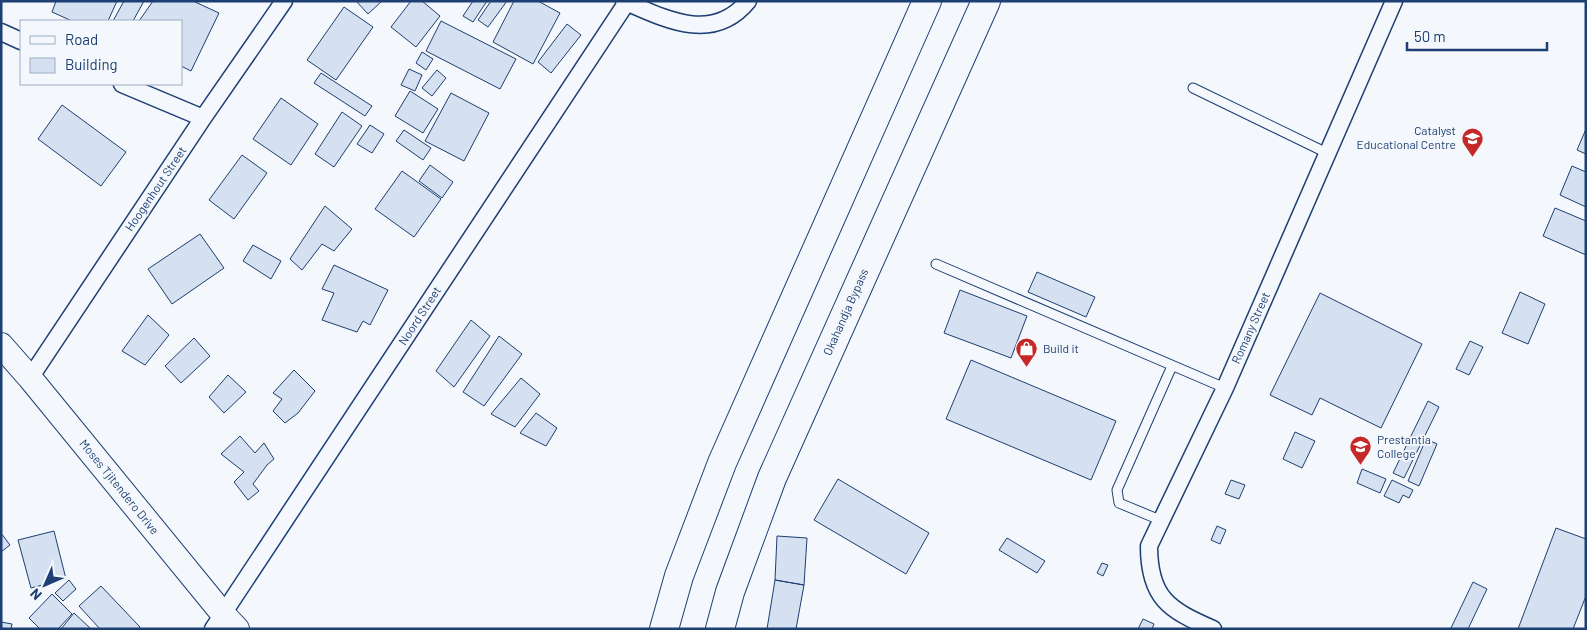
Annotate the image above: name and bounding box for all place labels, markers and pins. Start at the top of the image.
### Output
place label: Catalyst Educational Centre [1356,123,1456,151]
school or university icon: Catalyst Educational Centre [1460,126,1484,157]
shop icon: Build it [1015,337,1039,368]
place label: Build it [1043,341,1079,355]
place label: Prestantia College [1377,432,1431,460]
school or university icon: Prestantia College [1349,435,1373,466]

